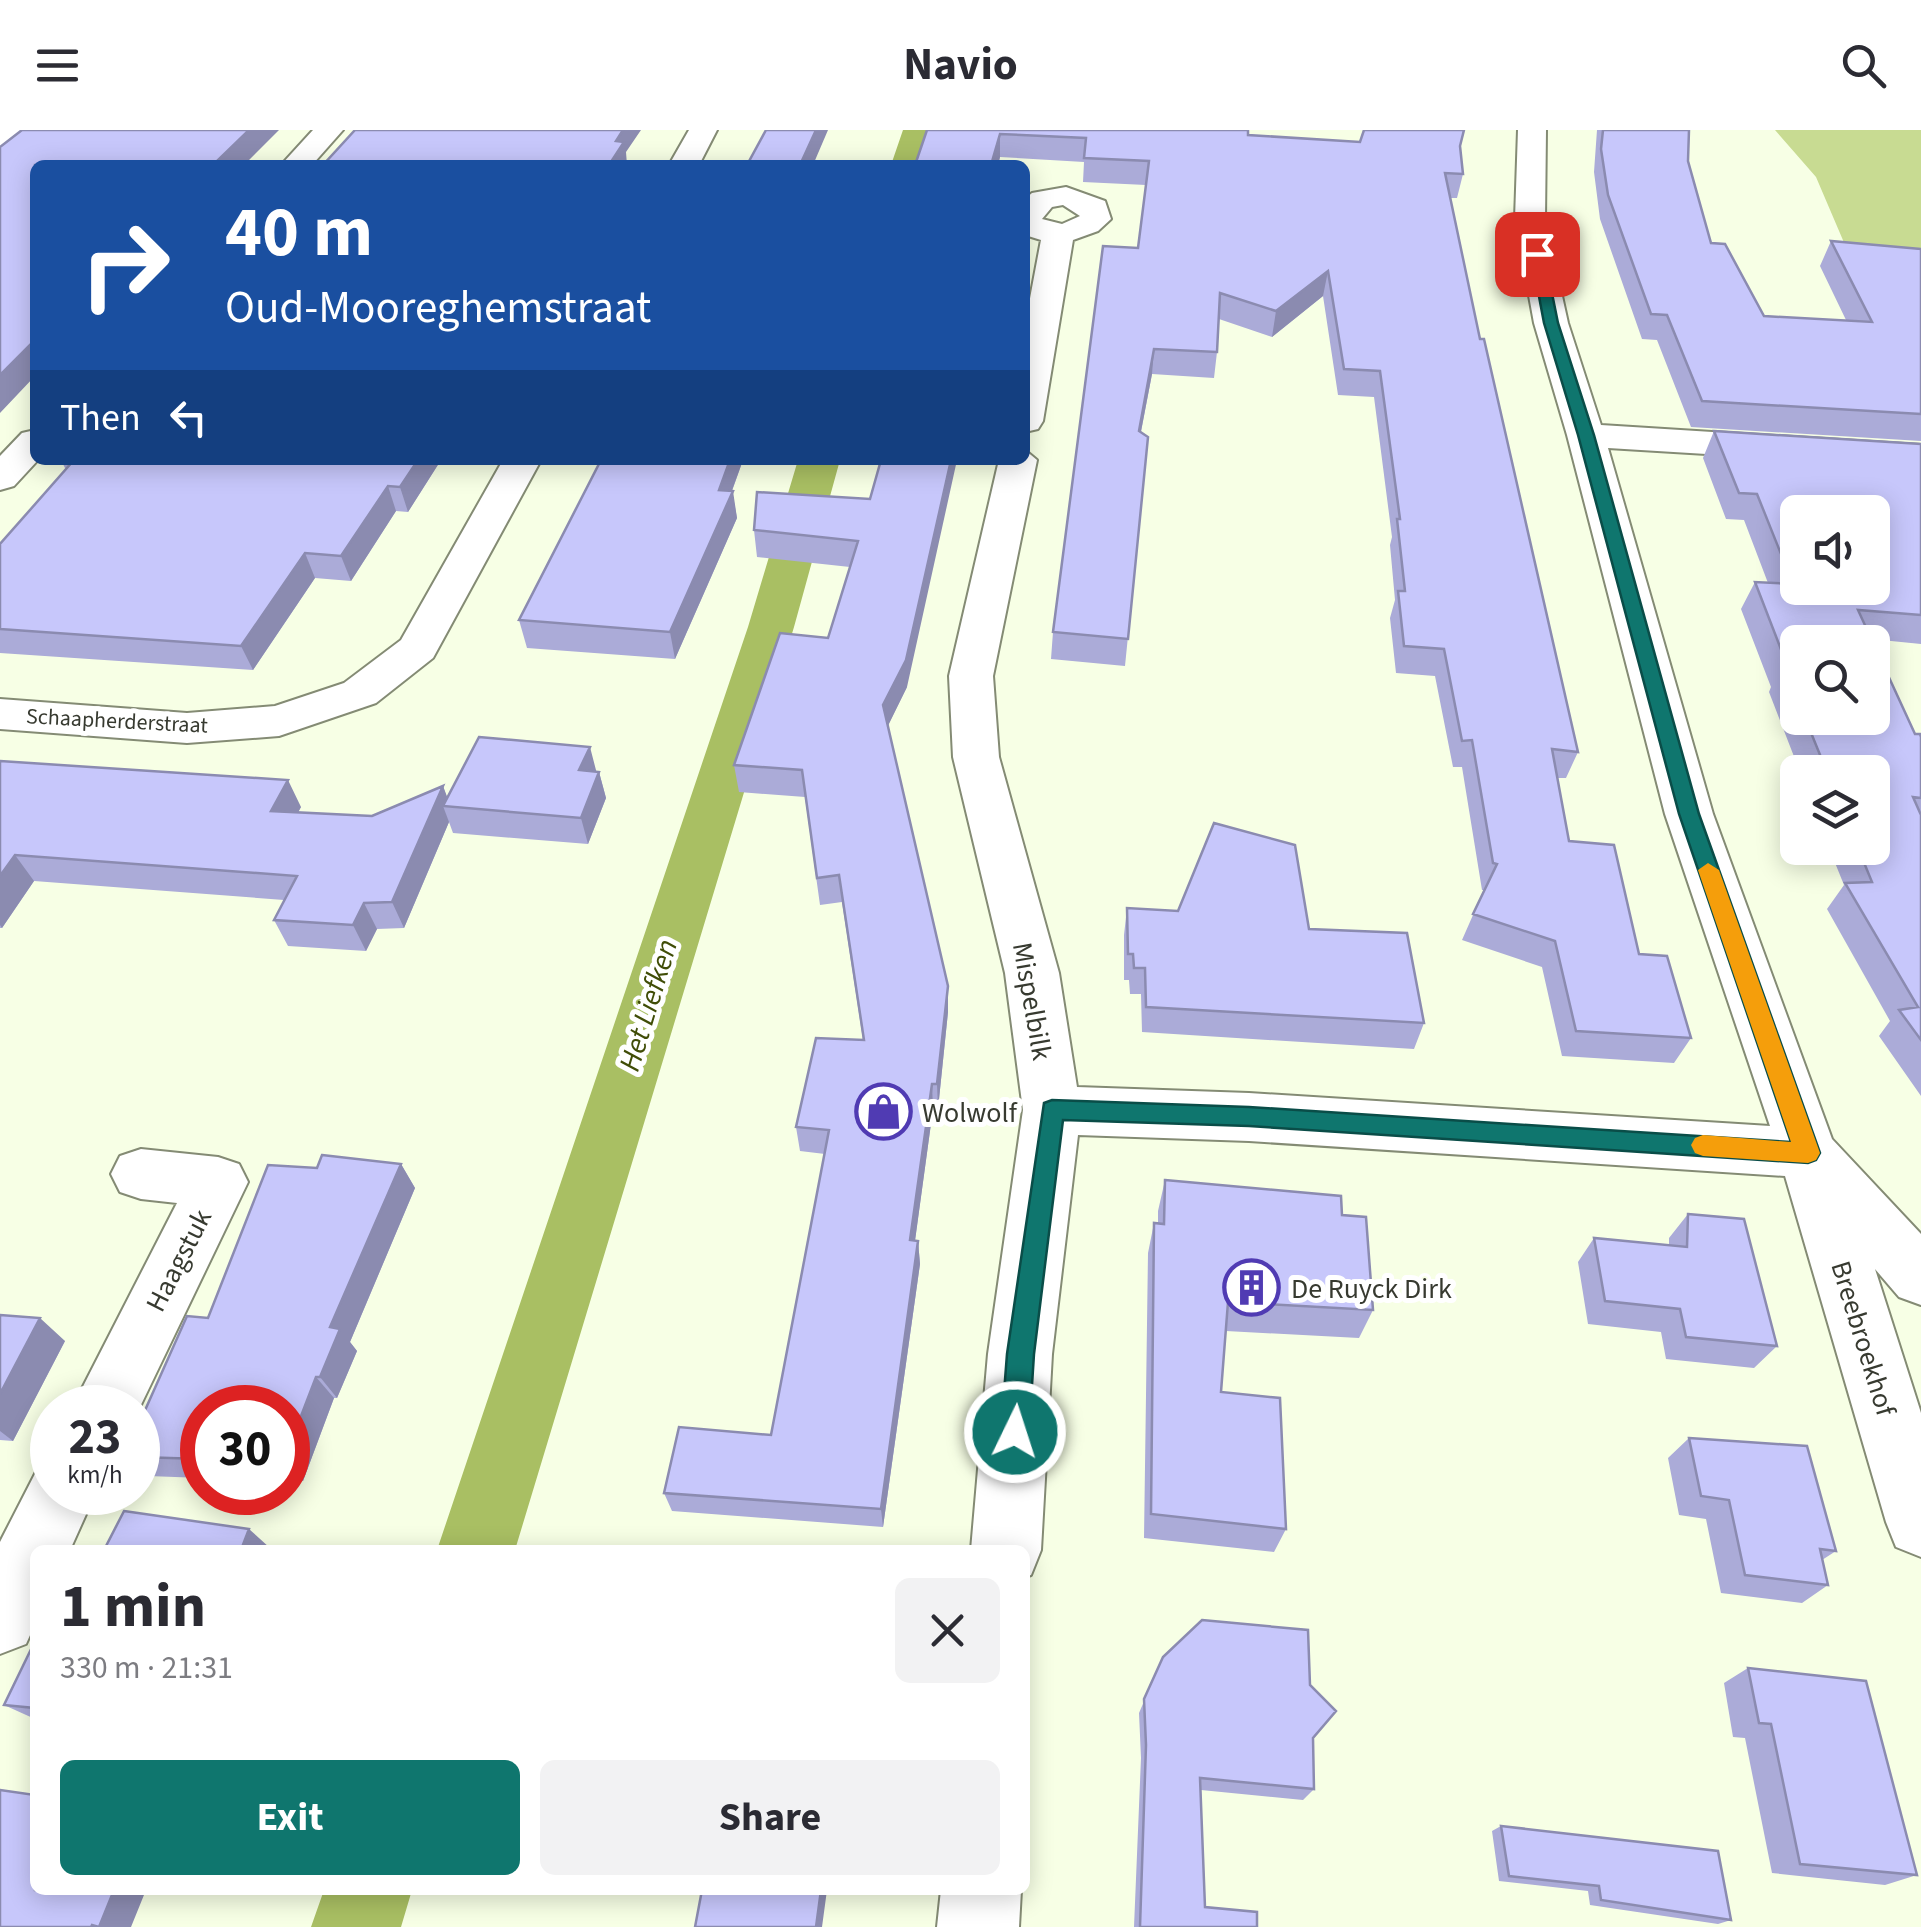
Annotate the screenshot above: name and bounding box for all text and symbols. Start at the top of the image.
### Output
text: Navio [903,33,1018,97]
icon: menu [30,38,85,93]
icon: search [1836,38,1891,93]
text: 40 m [225,183,373,283]
icon: right [60,200,190,330]
pin [1495,212,1580,297]
icon: arrive [1510,227,1565,282]
text: Oud-Mooreghemstraat [225,276,651,340]
icon: left [161,390,216,445]
text: Then [60,391,141,445]
map controls [1780,495,1890,865]
button: sound [1780,495,1890,605]
button: search [1780,625,1890,735]
street label: Schaapherderstraat [25,700,209,742]
button: layers [1780,755,1890,865]
water label: Het Liefken [608,934,689,1076]
street label: Mispelbilk [1002,939,1062,1063]
shop icon: Wolwolf [853,1082,913,1142]
place label: Wolwolf [922,1093,1018,1133]
street label: Haagstuk [136,1202,222,1319]
street label: Breebroekhof [1821,1256,1906,1421]
building icon: De Ruyck Dirk [1222,1258,1282,1318]
place label: De Ruyck Dirk [1291,1269,1452,1309]
position arrow [963,1380,1067,1484]
speed limit sign: 30 [180,1385,310,1515]
text: 23 [69,1402,121,1473]
text: km/h [67,1457,123,1493]
text: 1 min [60,1565,206,1650]
button: close [895,1578,1000,1683]
text: 330 m · 21:31 [60,1645,233,1691]
button: Exit [60,1760,520,1875]
button: Share [540,1760,1000,1875]

